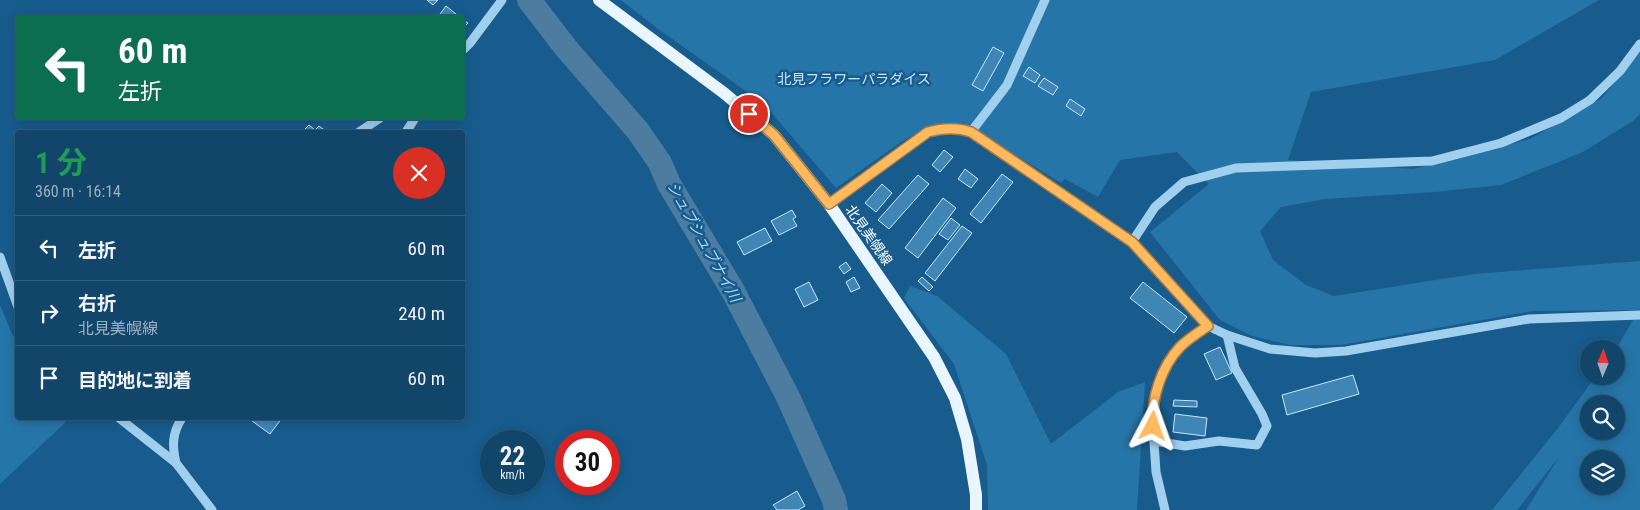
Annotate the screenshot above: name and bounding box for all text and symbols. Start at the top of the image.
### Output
text: 60 m [118,31,187,72]
icon: left [35,35,100,100]
park label: 北見フラワーパラダイス [777,71,931,87]
text: 左折 [118,79,162,104]
pin [728,93,770,135]
icon: arrive [735,100,763,128]
text: 1 分 [35,145,87,180]
button: close [393,147,445,199]
water label: シュブシュブナイ川 [663,179,746,307]
text: 360 m · 16:14 [35,182,121,201]
street label: 北見美幌線 [842,202,896,268]
icon: left [35,234,63,262]
text: 60 m [408,237,445,260]
text: 左折 [78,239,116,262]
text: 右折 [78,292,116,315]
icon: right [35,299,63,327]
text: 240 m [398,302,445,325]
text: 北見美幌線 [78,319,158,338]
north arrow [1580,340,1625,385]
map controls [1580,340,1625,495]
icon: arrive [35,364,63,392]
text: 60 m [408,367,445,390]
text: 目的地に到着 [78,369,192,392]
button: search [1580,395,1625,440]
position arrow [1126,399,1178,451]
speed limit sign: 30 [555,430,620,495]
text: 22 [500,442,525,471]
button: layers [1580,450,1625,495]
text: km/h [500,468,525,482]

